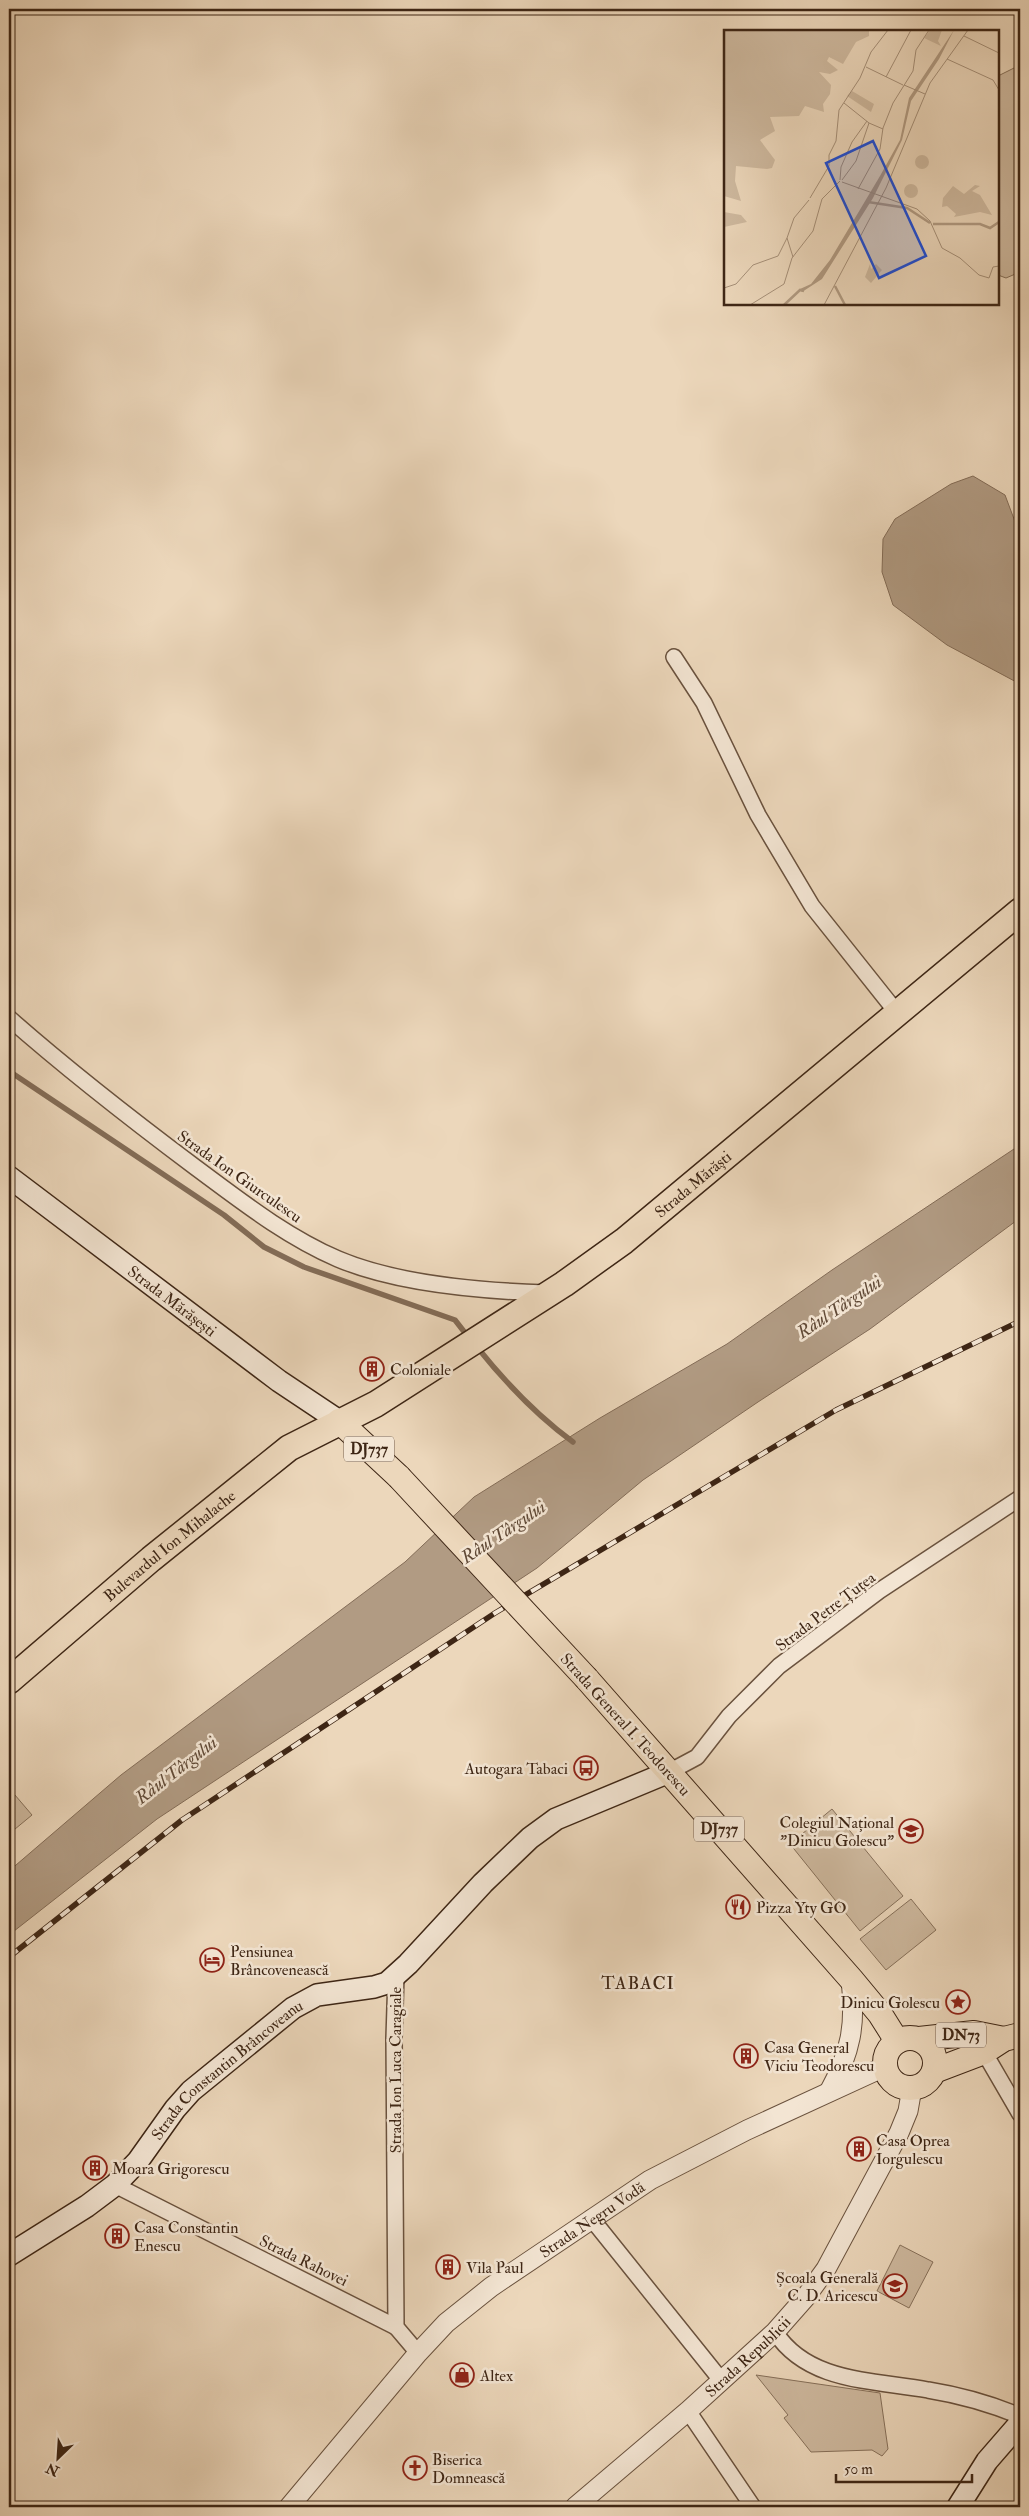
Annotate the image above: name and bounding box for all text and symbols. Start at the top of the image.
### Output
inset map [724,30,999,305]
street label: Strada Ion Giurculescu [173,1126,306,1227]
street label: Strada Mărăști [651,1147,736,1222]
street label: Strada Mărășești [124,1261,220,1341]
water label: Râul Târgului [792,1271,886,1345]
building icon: Coloniale [359,1356,385,1382]
place label: Coloniale [390,1360,451,1380]
road number: DJ737 [344,1436,394,1462]
street label: Bulevardul Ion Mihalache [100,1486,240,1606]
water label: Râul Târgului [456,1496,550,1570]
street label: Strada Petre Țuțea [772,1567,880,1656]
street label: Strada General I. Teodorescu [556,1649,695,1800]
water label: Râul Târgului [130,1731,222,1810]
bus stop icon: Autogara Tabaci [573,1755,599,1781]
place label: Autogara Tabaci [464,1759,568,1779]
place label: Colegiul Național ”Dinicu Golescu” [780,1813,894,1851]
road number: DJ737 [694,1816,744,1842]
school or university icon: Colegiul Național ”Dinicu Golescu” [898,1818,924,1844]
restaurant icon: Pizza Yty GO [725,1894,751,1920]
place label: Pizza Yty GO [756,1898,847,1918]
place label: Pensiunea Brâncovenească [230,1942,329,1980]
hotel icon: Pensiunea Brâncovenească [199,1947,225,1973]
district label: TABACI [601,1972,675,1995]
street label: Strada Ion Luca Caragiale [386,1986,406,2153]
place icon: Dinicu Golescu [945,1989,971,2015]
place label: Dinicu Golescu [840,1993,940,2013]
street label: Strada Constantin Brâncoveanu [147,1996,306,2144]
road number: DN73 [936,2022,986,2048]
place label: Casa General Viciu Teodorescu [764,2038,874,2076]
building icon: Casa General Viciu Teodorescu [733,2043,759,2069]
place label: Casa Oprea Iorgulescu [876,2131,950,2169]
building icon: Casa Oprea Iorgulescu [846,2136,872,2162]
building icon: Moara Grigorescu [82,2155,108,2181]
place label: Moara Grigorescu [112,2159,229,2179]
street label: Strada Negru Vodă [536,2177,649,2263]
place label: Casa Constantin Enescu [134,2218,238,2256]
building icon: Casa Constantin Enescu [104,2223,130,2249]
street label: Strada Rahovei [256,2231,351,2291]
building icon: Vila Paul [435,2254,461,2280]
place label: Vila Paul [466,2258,524,2278]
place label: Școala Generală C. D. Aricescu [776,2268,878,2306]
school or university icon: Școala Generală C. D. Aricescu [882,2273,908,2299]
street label: Strada Republicii [701,2312,795,2402]
shop icon: Altex [449,2362,475,2388]
place label: Altex [479,2366,513,2386]
north arrow [32,2434,82,2484]
place label: Biserica Domnească [432,2450,506,2488]
scale bar [836,2451,973,2483]
church icon: Biserica Domnească [402,2455,428,2481]
text: N [43,2459,63,2480]
text: 50 m [844,2460,873,2479]

